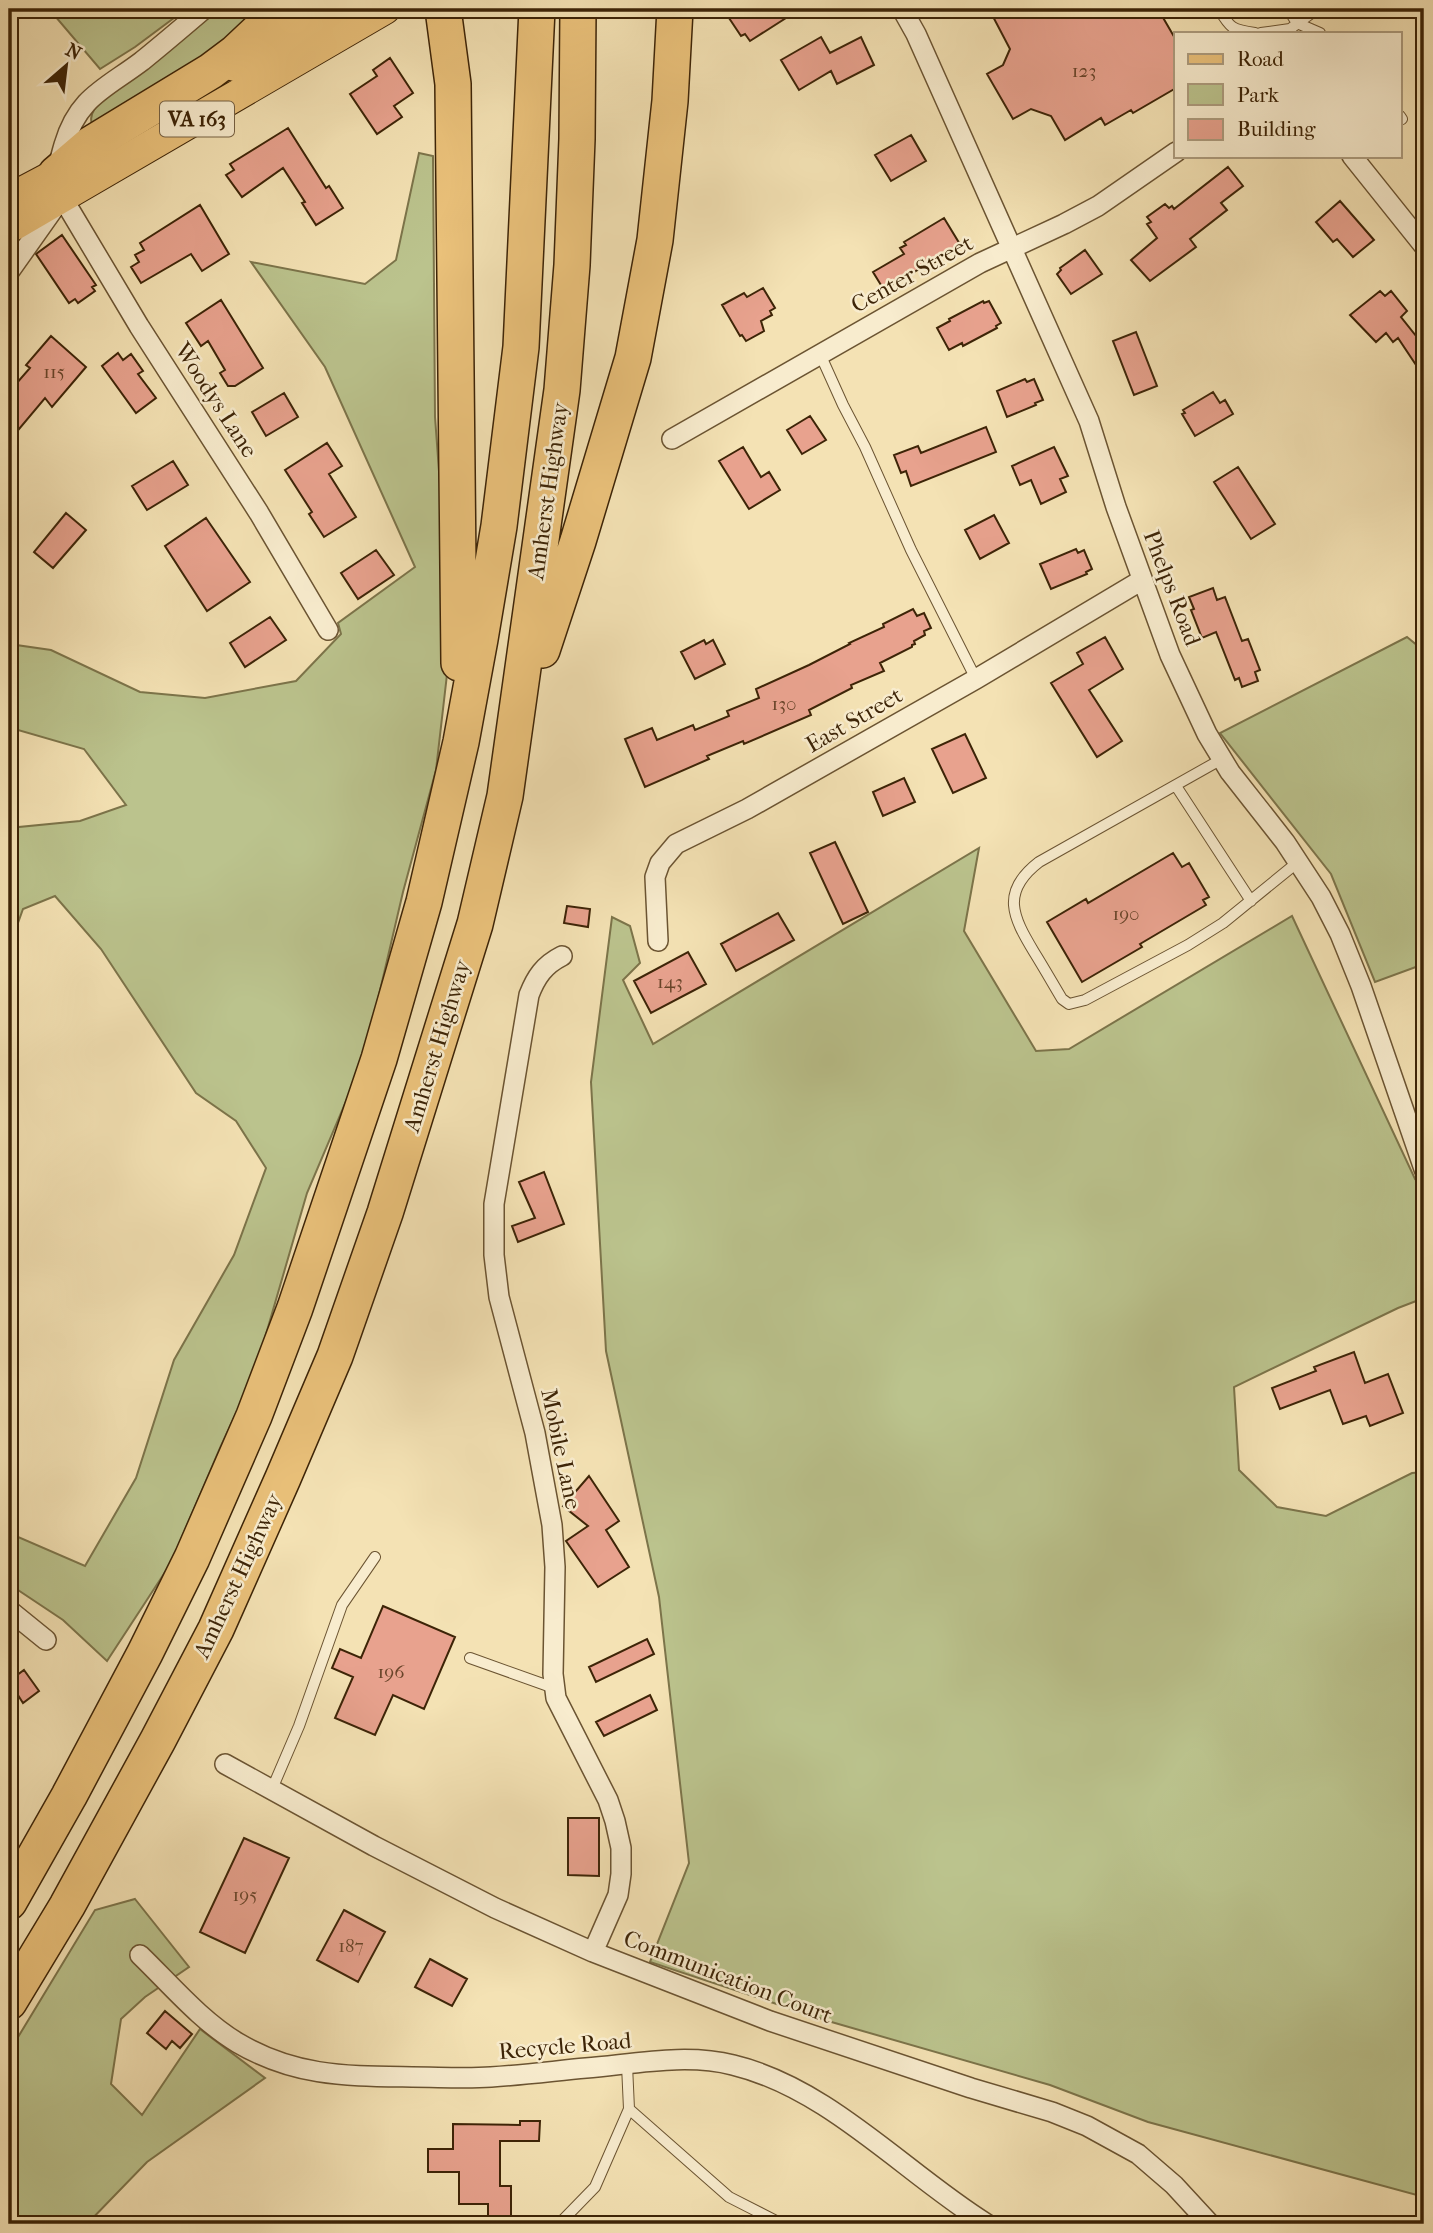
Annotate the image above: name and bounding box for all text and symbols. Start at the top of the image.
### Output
north arrow [32,32,102,102]
legend [1174,32,1402,158]
text: N [62,39,86,65]
text: Road [1237,47,1284,71]
house number: 123 [1072,60,1096,82]
text: Park [1237,83,1279,107]
road number: VA 163 [160,102,234,136]
text: Building [1237,117,1316,141]
street label: Center Street [846,229,978,319]
street label: Woodys Lane [168,337,263,462]
house number: 115 [43,361,65,383]
street label: Amherst Highway [522,400,574,582]
street label: Phelps Road [1138,526,1207,650]
street label: East Street [801,682,907,758]
house number: 130 [771,693,797,715]
house number: 190 [1112,903,1140,925]
street label: Amherst Highway [398,956,476,1136]
house number: 143 [657,971,683,993]
street label: Mobile Lane [535,1386,587,1512]
street label: Amherst Highway [188,1489,288,1664]
house number: 196 [377,1661,405,1683]
house number: 195 [233,1884,257,1906]
street label: Communication Court [620,1925,836,2029]
house number: 187 [338,1935,364,1957]
street label: Recycle Road [497,2027,633,2065]

